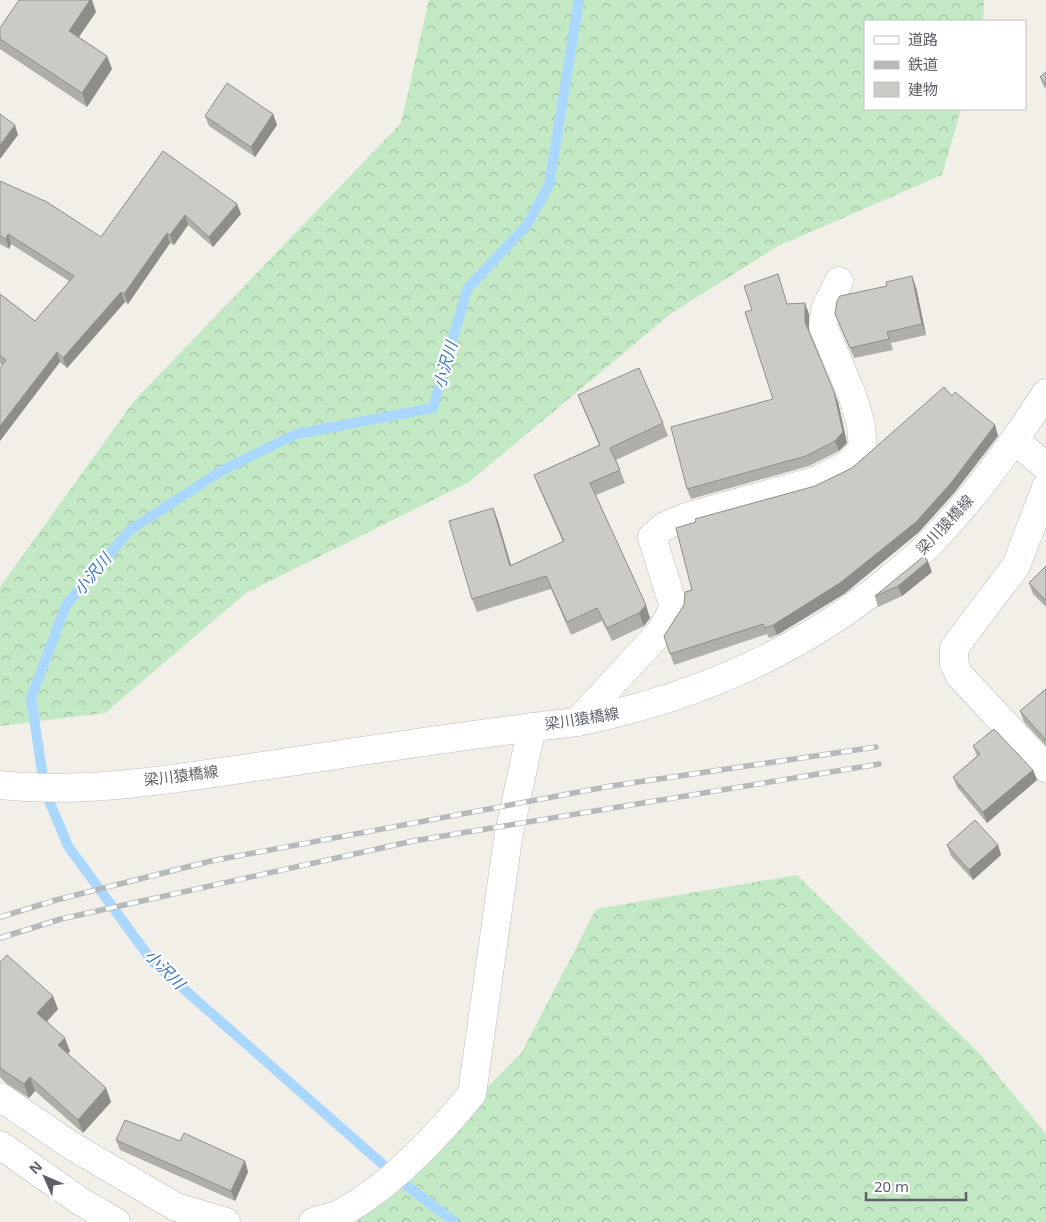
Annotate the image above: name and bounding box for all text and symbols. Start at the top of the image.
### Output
legend [864,20,1026,110]
text: 道路 [908,29,938,49]
text: 鉄道 [908,54,938,74]
text: 建物 [908,79,938,99]
water label: 小沢川 [428,337,463,391]
street label: 梁川猿橋線 [911,490,977,559]
water label: 小沢川 [68,547,117,599]
street label: 梁川猿橋線 [543,702,620,734]
street label: 梁川猿橋線 [142,761,219,790]
water label: 小沢川 [140,944,191,995]
north arrow [20,1152,70,1202]
text: N [25,1157,46,1178]
scale bar [866,1170,966,1202]
text: 20 m [874,1176,909,1196]

